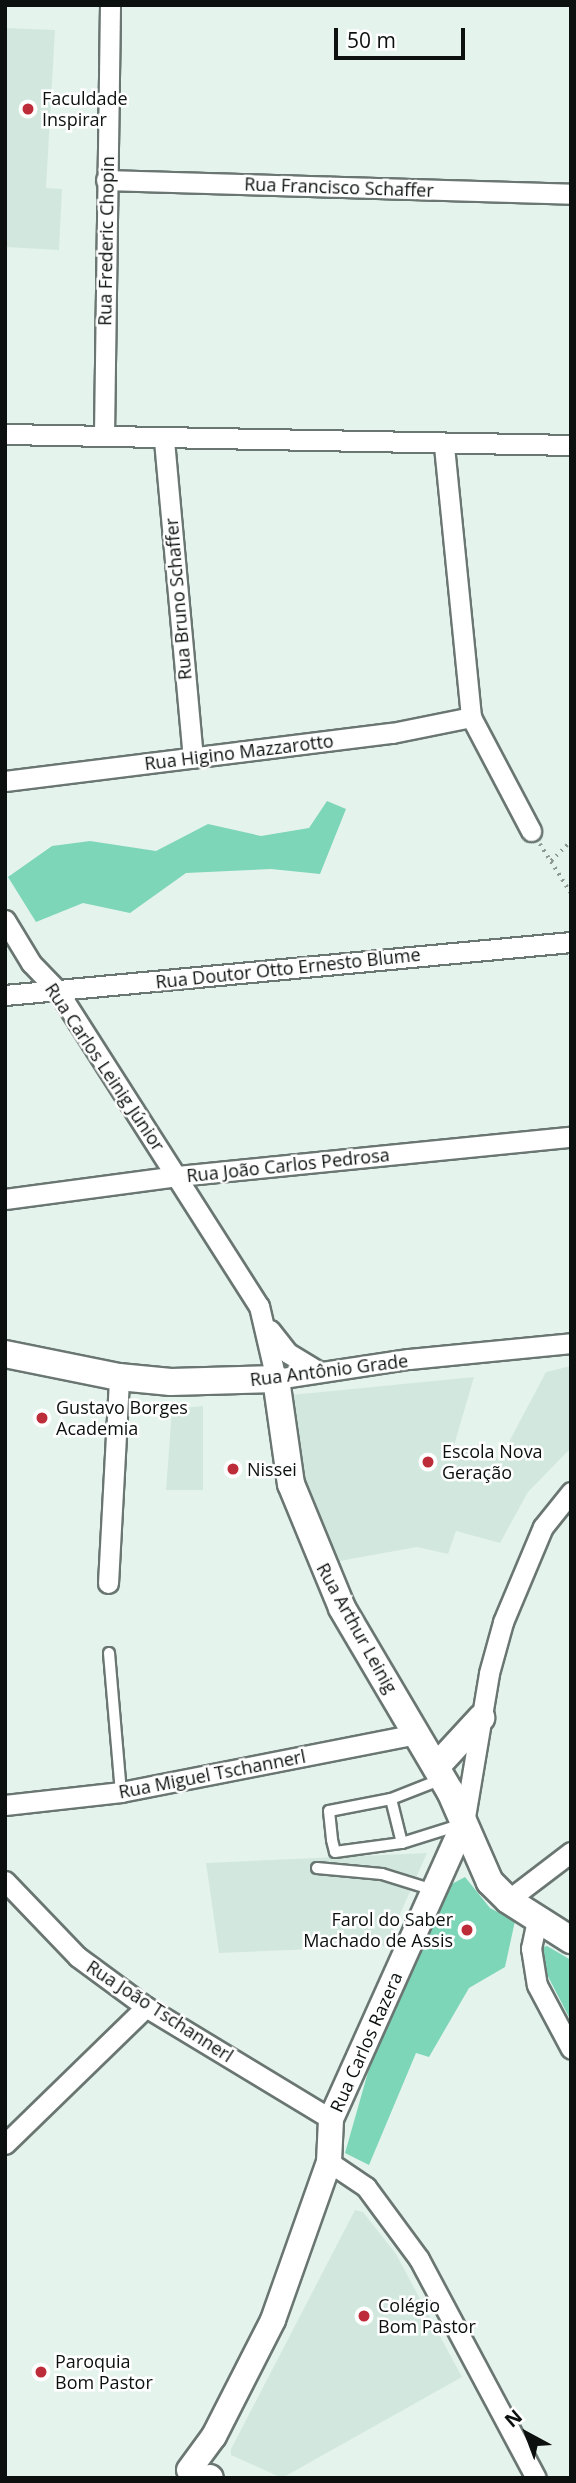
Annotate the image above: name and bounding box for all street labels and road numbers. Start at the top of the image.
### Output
street label: Rua Frederic Chopin [94,156,118,326]
street label: Rua Francisco Schaffer [244,173,434,201]
street label: Rua Bruno Schaffer [160,517,196,681]
street label: Rua Higino Mazzarotto [143,730,335,774]
street label: Rua Doutor Otto Ernesto Blume [154,943,422,993]
street label: Rua Carlos Leinig Júnior [41,979,169,1155]
street label: Rua João Carlos Pedrosa [185,1144,391,1186]
street label: Rua Antônio Grade [249,1350,409,1390]
street label: Rua Arthur Leinig [312,1559,402,1697]
street label: Rua Miguel Tschannerl [117,1745,307,1803]
street label: Rua João Tschannerl [83,1956,237,2066]
street label: Rua Carlos Razera [325,1969,407,2115]

